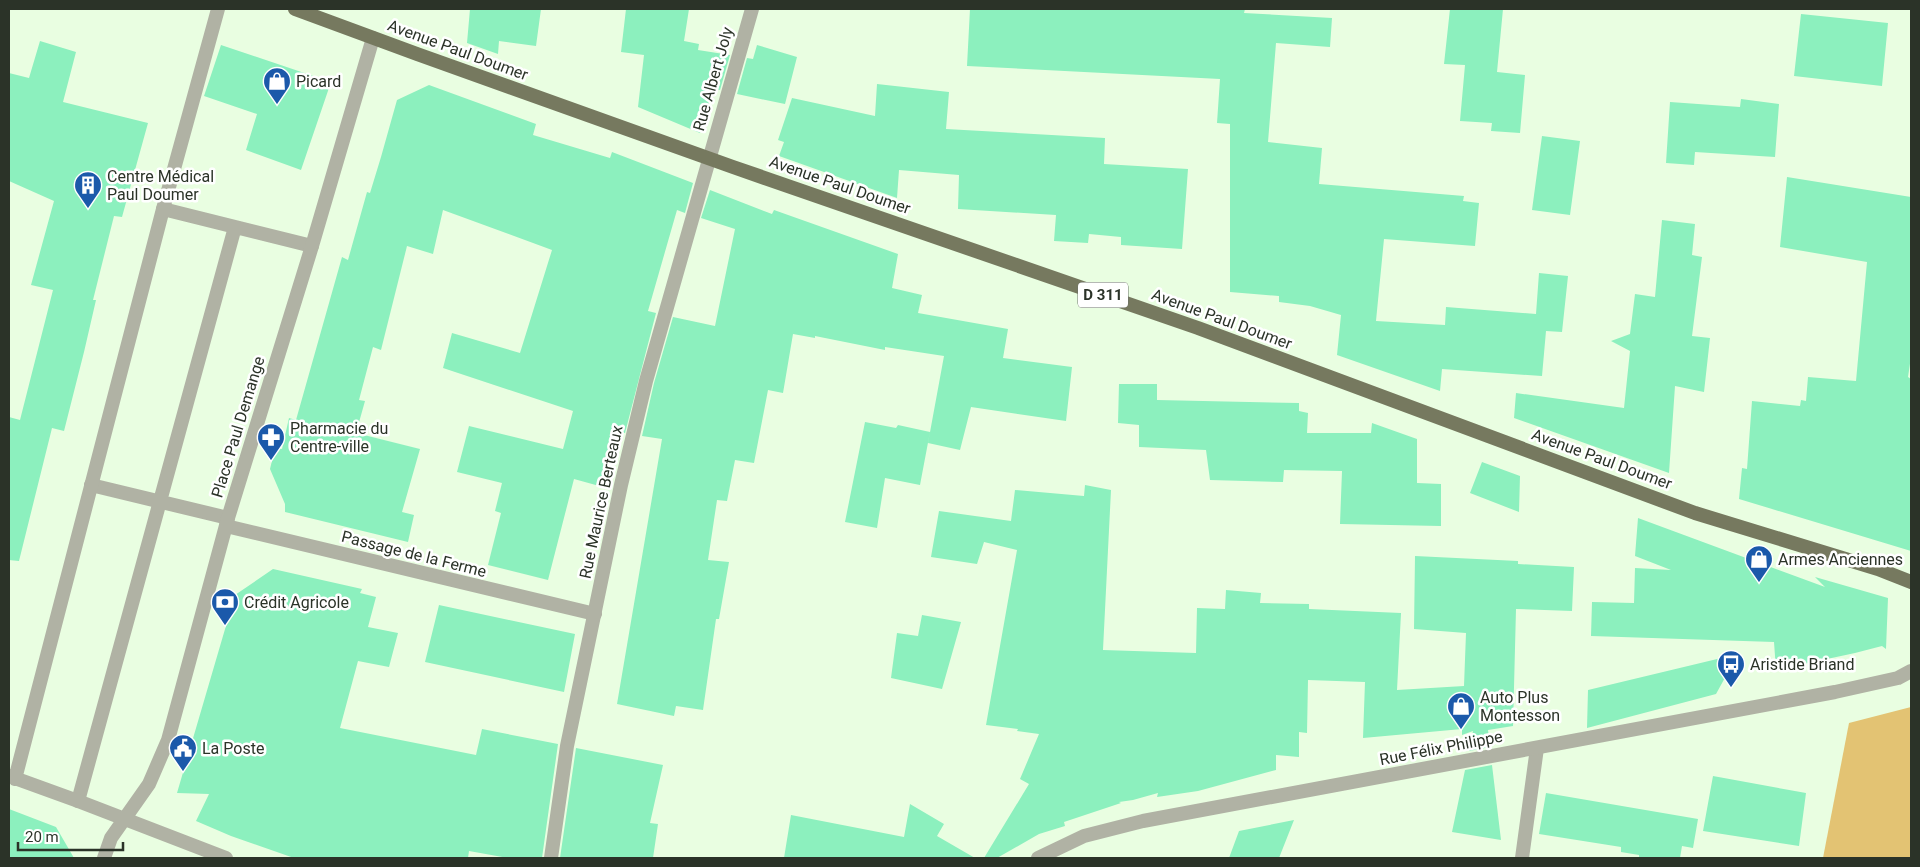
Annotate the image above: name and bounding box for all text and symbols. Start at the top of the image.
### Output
street label: Avenue Paul Doumer [385,16,531,84]
street label: Rue Albert Joly [689,24,737,133]
shop icon: Picard [262,66,292,105]
place label: Picard [296,72,341,91]
street label: Avenue Paul Doumer [767,152,914,218]
place label: Centre Médical Paul Doumer [107,167,214,204]
building icon: Centre Médical Paul Doumer [73,170,103,209]
road number: D 311 [1078,282,1128,308]
street label: Avenue Paul Doumer [1149,285,1295,353]
street label: Place Paul Demange [207,354,269,500]
place label: Pharmacie du Centre-ville [290,419,388,456]
pharmacy icon: Pharmacie du Centre-ville [256,422,286,461]
street label: Rue Maurice Berteaux [575,424,627,580]
street label: Avenue Paul Doumer [1529,425,1675,493]
street label: Passage de la Ferme [340,527,488,581]
shop icon: Armes Anciennes [1744,544,1774,583]
place label: Armes Anciennes [1778,550,1903,569]
bank icon: Crédit Agricole [210,587,240,626]
place label: Crédit Agricole [244,593,349,612]
bus stop icon: Aristide Briand [1716,649,1746,688]
place label: Aristide Briand [1750,655,1854,674]
place label: Auto Plus Montesson [1480,688,1560,725]
shop icon: Auto Plus Montesson [1446,691,1476,730]
street label: Rue Félix Philippe [1378,727,1504,769]
public building icon: La Poste [168,733,198,772]
place label: La Poste [202,739,264,758]
scale bar [18,820,122,852]
text: 20 m [25,828,59,846]

